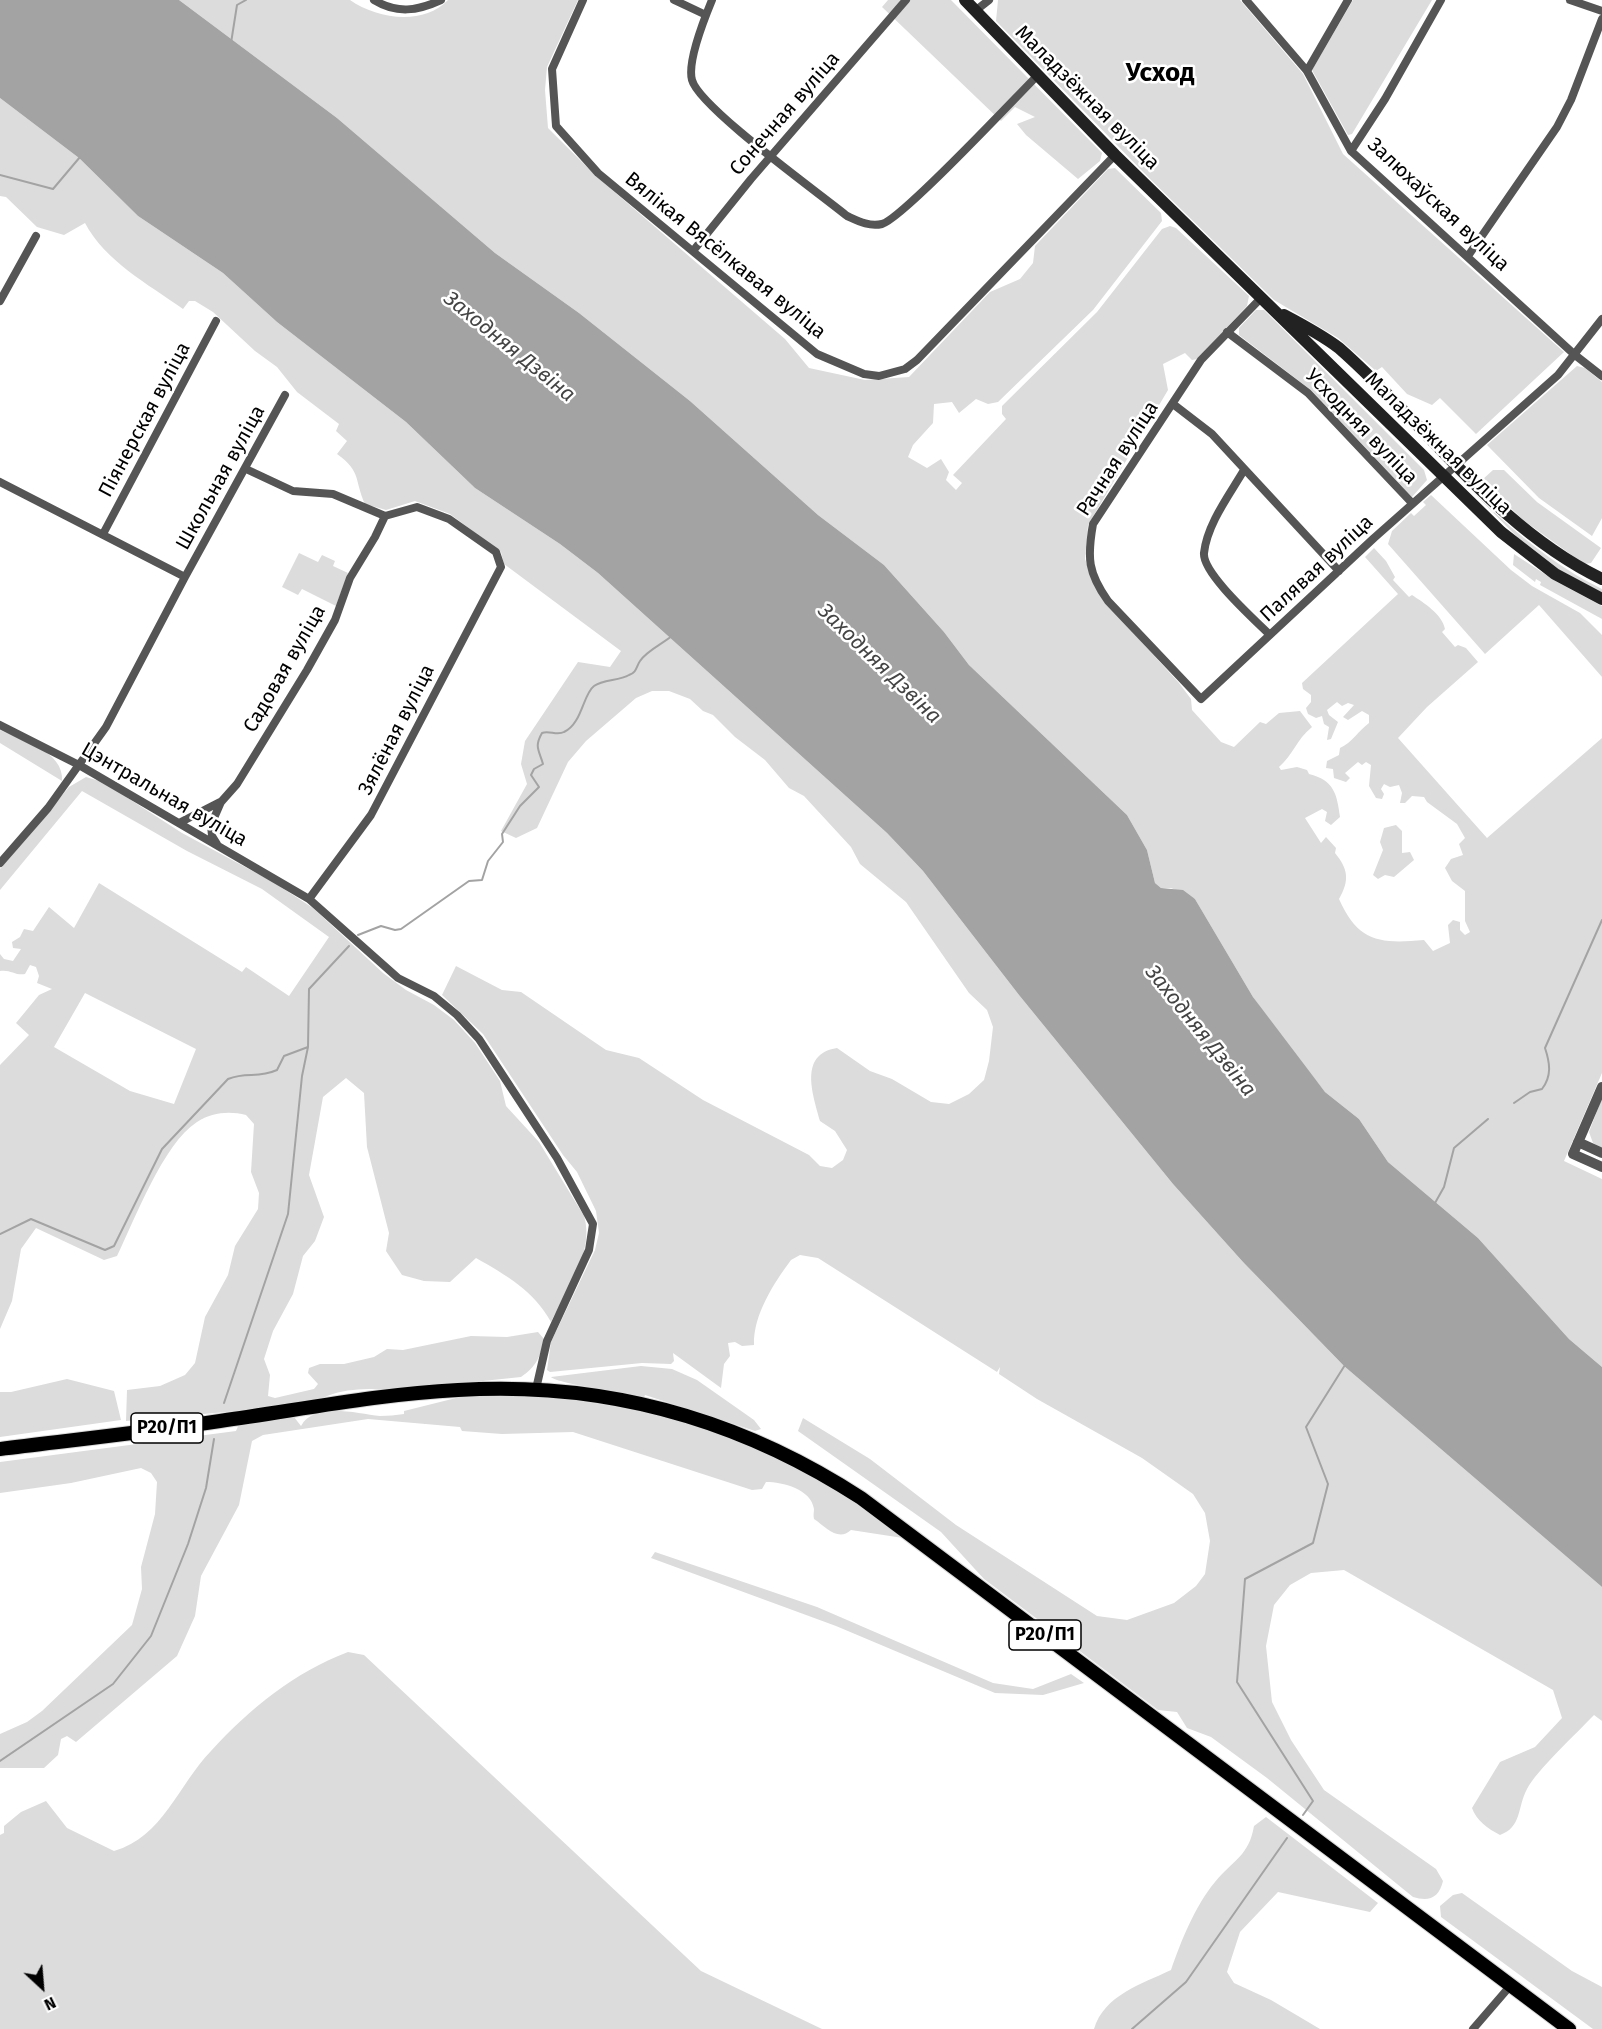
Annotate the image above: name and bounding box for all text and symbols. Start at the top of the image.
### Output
street label: Маладзёжная вуліца [1010,21,1164,175]
street label: Сонечная вуліца [725,47,845,181]
district label: Усход [1126,58,1194,90]
street label: Залюхаўская вуліца [1362,133,1514,277]
street label: Вялікая Вясёлкавая вуліца [620,167,830,345]
water label: Заходняя Дзвіна [438,286,580,408]
street label: Піянерская вуліца [94,338,196,502]
street label: Усходняя вуліца [1300,364,1422,490]
street label: Маладзёжная вуліца [1360,368,1516,520]
street label: Рачная вуліца [1072,397,1164,521]
street label: Школьная вуліца [171,402,271,554]
street label: Палявая вуліца [1256,511,1378,627]
water label: Заходняя Дзвіна [812,599,946,729]
street label: Садовая вуліца [239,601,331,737]
street label: Зялёная вуліца [354,661,440,799]
street label: Цэнтральная вуліца [77,738,251,852]
water label: Заходняя Дзвіна [1139,960,1261,1102]
road number: Р20/П1 [131,1413,203,1443]
road number: Р20/П1 [1009,1620,1081,1650]
north arrow [12,1957,72,2017]
text: N [41,1993,59,2014]

